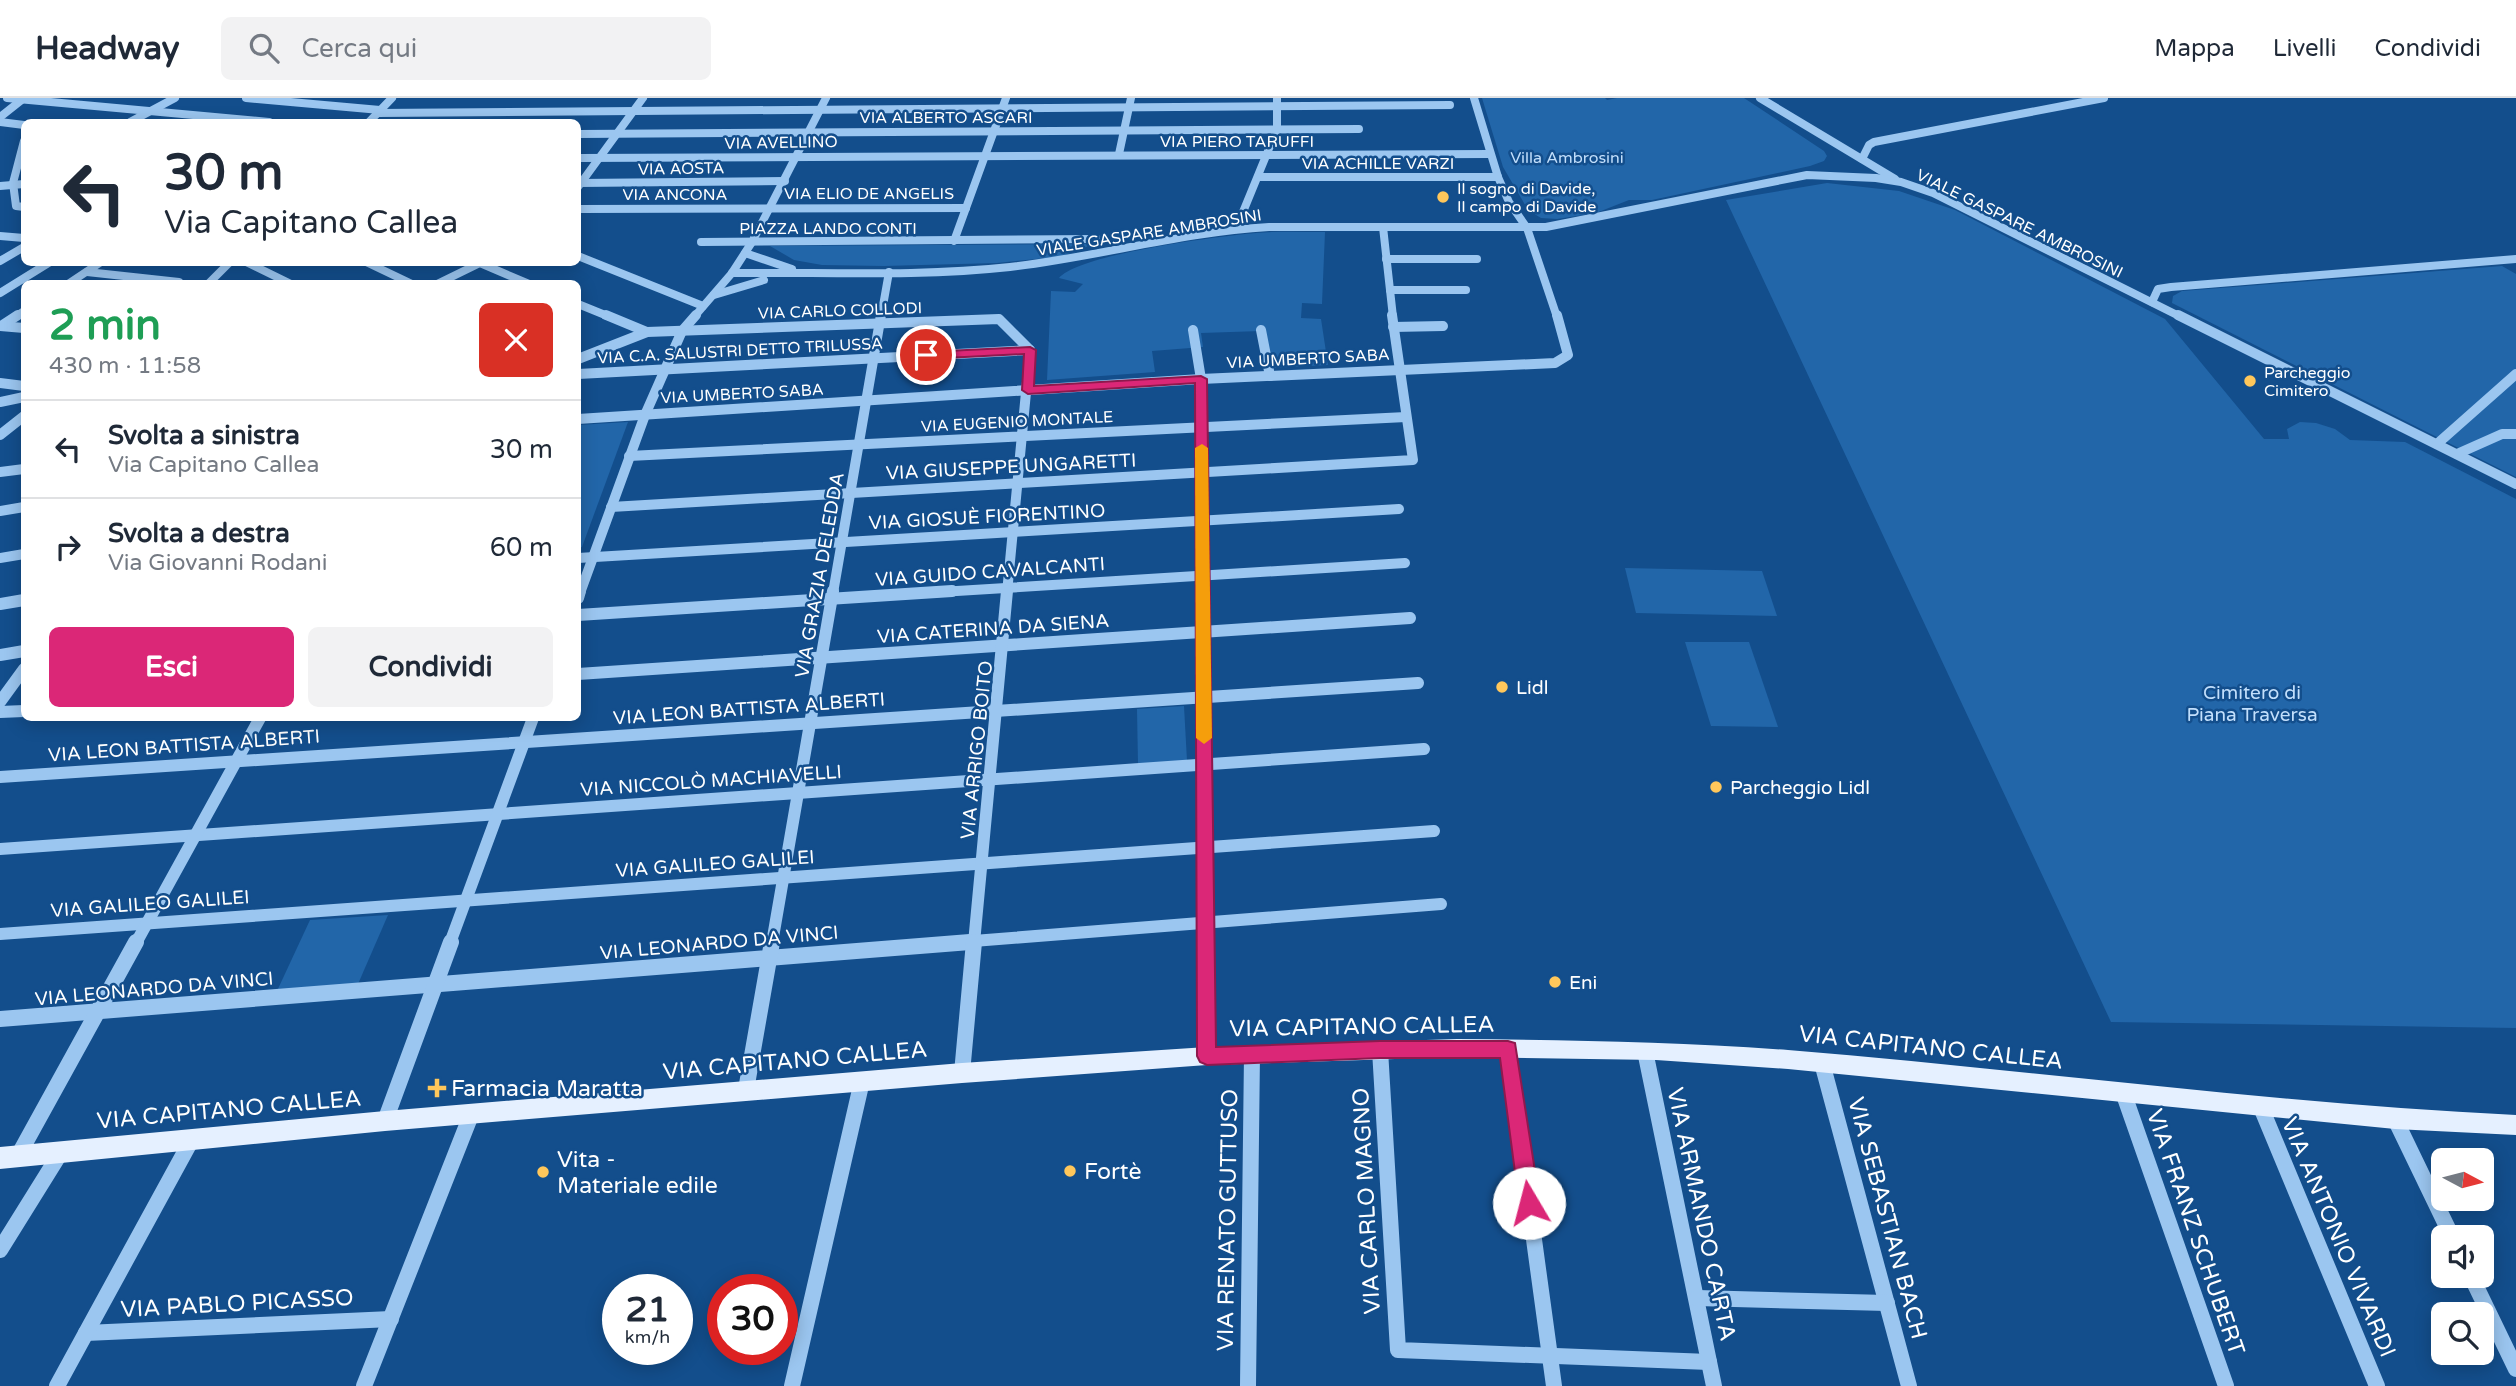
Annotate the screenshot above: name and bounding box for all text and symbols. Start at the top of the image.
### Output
search box [221,17,711,80]
text: Headway [35,29,179,68]
icon: search [245,29,283,67]
text: Cerca qui [301,33,417,64]
text: Mappa [2154,34,2235,63]
text: Livelli [2273,34,2337,63]
text: Condividi [2375,34,2481,63]
street label: VIA ALBERTO ASCARI [860,108,1032,128]
street label: VIA AVELLINO [724,132,838,154]
street label: VIA PIERO TARUFFI [1160,132,1314,152]
text: 30 m [164,144,283,203]
icon: left [49,147,140,238]
park label: Villa Ambrosini [1510,148,1624,168]
street label: VIA ACHILLE VARZI [1302,154,1454,174]
street label: VIA AOSTA [638,158,724,180]
street label: VIALE GASPARE AMBROSINI [1913,165,2126,283]
place label: Il sogno di Davide, Il campo di Davide [1457,179,1596,217]
street label: VIA ELIO DE ANGELIS [784,184,954,204]
street label: VIA ANCONA [622,185,728,205]
marker: Il sogno di Davide, Il campo di Davide [1435,189,1451,205]
text: Via Capitano Callea [164,204,458,242]
street label: VIALE GASPARE AMBROSINI [1035,205,1263,261]
street label: PIAZZA LANDO CONTI [739,219,917,239]
street label: VIA CARLO COLLODI [758,298,923,324]
text: 2 min [49,300,161,351]
button: close [479,303,553,377]
pin [896,325,956,385]
street label: VIA C.A. SALUSTRI DETTO TRILUSSA [597,334,883,368]
icon: arrive [907,336,945,374]
street label: VIA UMBERTO SABA [1226,345,1390,373]
text: 430 m · 11:58 [49,352,201,380]
place label: Parcheggio Cimitero [2264,363,2350,401]
marker: Parcheggio Cimitero [2242,373,2258,389]
street label: VIA UMBERTO SABA [660,380,824,408]
street label: VIA EUGENIO MONTALE [920,407,1114,437]
text: Svolta a sinistra [108,420,300,451]
icon: left [49,430,87,468]
text: 30 m [490,434,553,465]
street label: VIA GIUSEPPE UNGARETTI [885,449,1137,485]
text: Via Capitano Callea [108,451,320,479]
street label: VIA GRAZIA DELEDDA [791,471,849,680]
street label: VIA GIOSUÈ FIORENTINO [868,500,1106,534]
text: Svolta a destra [108,518,290,549]
icon: right [49,528,87,566]
text: 60 m [490,532,553,563]
text: Via Giovanni Rodani [108,549,328,577]
street label: VIA GUIDO CAVALCANTI [874,553,1106,591]
street label: VIA CATERINA DA SIENA [876,610,1110,648]
button: Esci [49,627,294,707]
button: Condividi [308,627,553,707]
street label: VIA ARRIGO BOITO [957,660,997,841]
place label: Lidl [1516,677,1548,699]
marker: Lidl [1494,679,1510,695]
park label: Cimitero di Piana Traversa [2186,682,2318,726]
street label: VIA LEON BATTISTA ALBERTI [612,689,886,729]
street label: VIA LEON BATTISTA ALBERTI [47,726,321,766]
street label: VIA NICCOLÒ MACHIAVELLI [580,760,843,801]
place label: Parcheggio Lidl [1730,777,1870,799]
marker: Parcheggio Lidl [1708,779,1724,795]
street label: VIA GALILEO GALILEI [615,846,815,882]
street label: VIA GALILEO GALILEI [50,886,250,922]
street label: VIA LEONARDO DA VINCI [599,922,839,964]
street label: VIA LEONARDO DA VINCI [34,968,274,1010]
place label: Eni [1569,972,1597,994]
marker: Eni [1547,974,1563,990]
street label: VIA CAPITANO CALLEA [1229,1011,1495,1043]
street label: VIA CAPITANO CALLEA [1798,1020,2064,1076]
street label: VIA CAPITANO CALLEA [662,1035,928,1086]
place label: Farmacia Maratta [451,1075,643,1103]
marker: Farmacia Maratta [429,1080,445,1096]
street label: VIA CAPITANO CALLEA [96,1084,362,1135]
street label: VIA ARMANDO CARTA [1660,1085,1742,1343]
street label: VIA CARLO MAGNO [1347,1087,1387,1315]
street label: VIA RENATO GUTTUSO [1212,1089,1244,1351]
street label: VIA SEBASTIAN BACH [1841,1094,1933,1342]
street label: VIA FRANZ SCHUBERT [2140,1106,2250,1359]
street label: VIA ANTONIO VIVARDI [2275,1113,2401,1362]
place label: Vita - Materiale edile [557,1146,718,1200]
north arrow [2431,1148,2494,1211]
map controls [2431,1148,2494,1365]
place label: Fortè [1084,1158,1142,1186]
marker: Fortè [1062,1163,1078,1179]
marker: Vita - Materiale edile [535,1164,551,1180]
position arrow [1492,1166,1566,1240]
button: sound [2431,1225,2494,1288]
speed limit sign: 30 [707,1274,798,1365]
street label: VIA PABLO PICASSO [120,1284,354,1324]
text: 21 [626,1289,669,1331]
button: search [2431,1302,2494,1365]
text: km/h [625,1326,670,1348]

